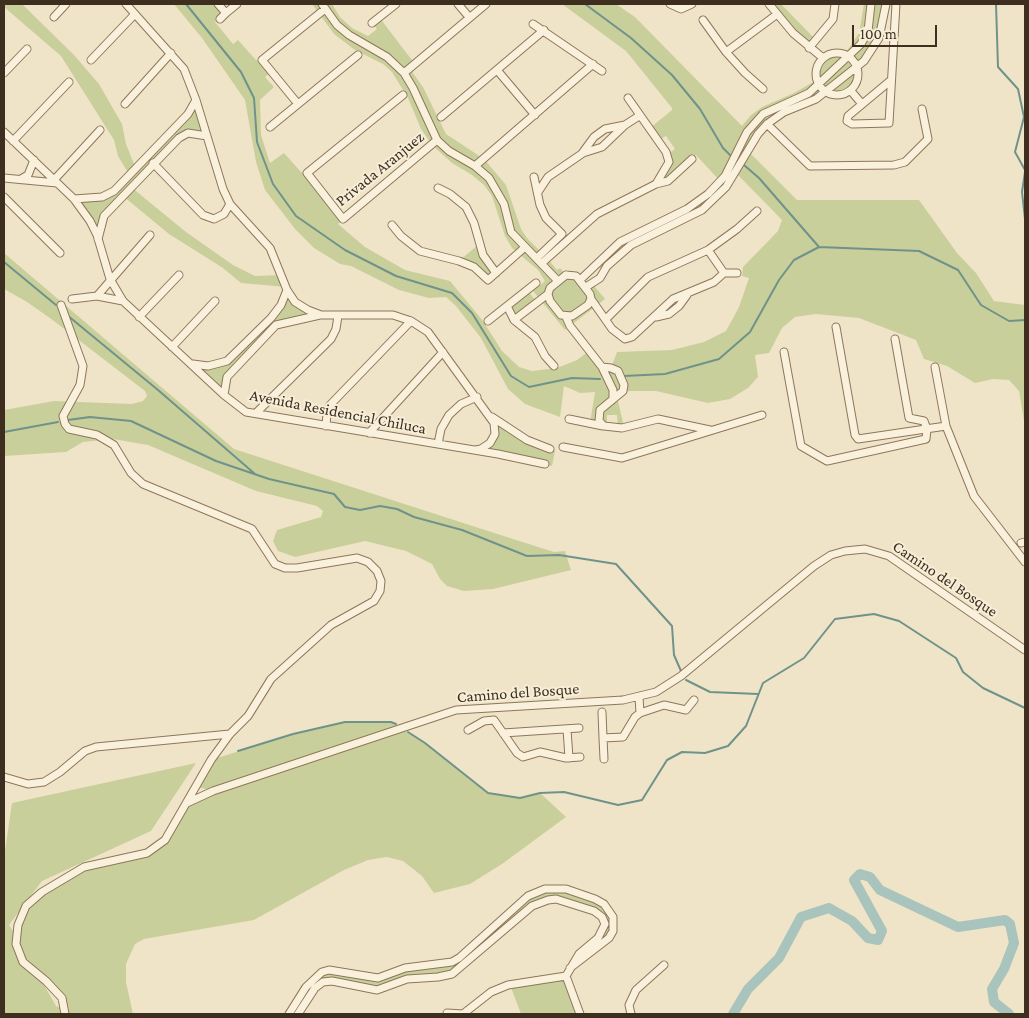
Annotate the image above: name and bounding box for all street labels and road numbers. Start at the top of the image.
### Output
street label: Privada Aranjuez [332,128,428,210]
street label: Avenida Residencial Chiluca [248,385,428,439]
street label: Camino del Bosque [889,537,1001,621]
street label: Camino del Bosque [456,679,580,707]

